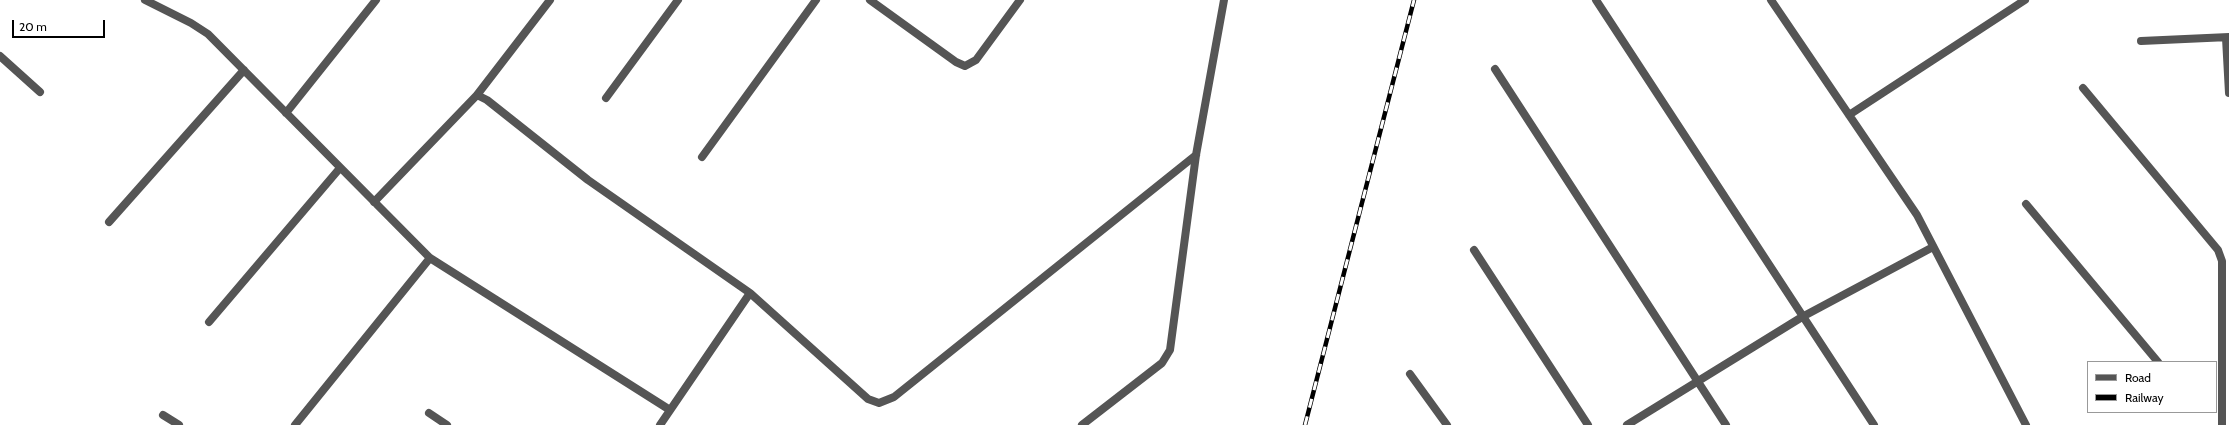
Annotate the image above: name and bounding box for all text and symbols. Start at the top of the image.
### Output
scale bar [14,12,107,38]
text: 20 m [19,19,47,34]
legend [2087,361,2217,413]
text: Road [2125,370,2151,385]
text: Railway [2125,390,2163,405]

